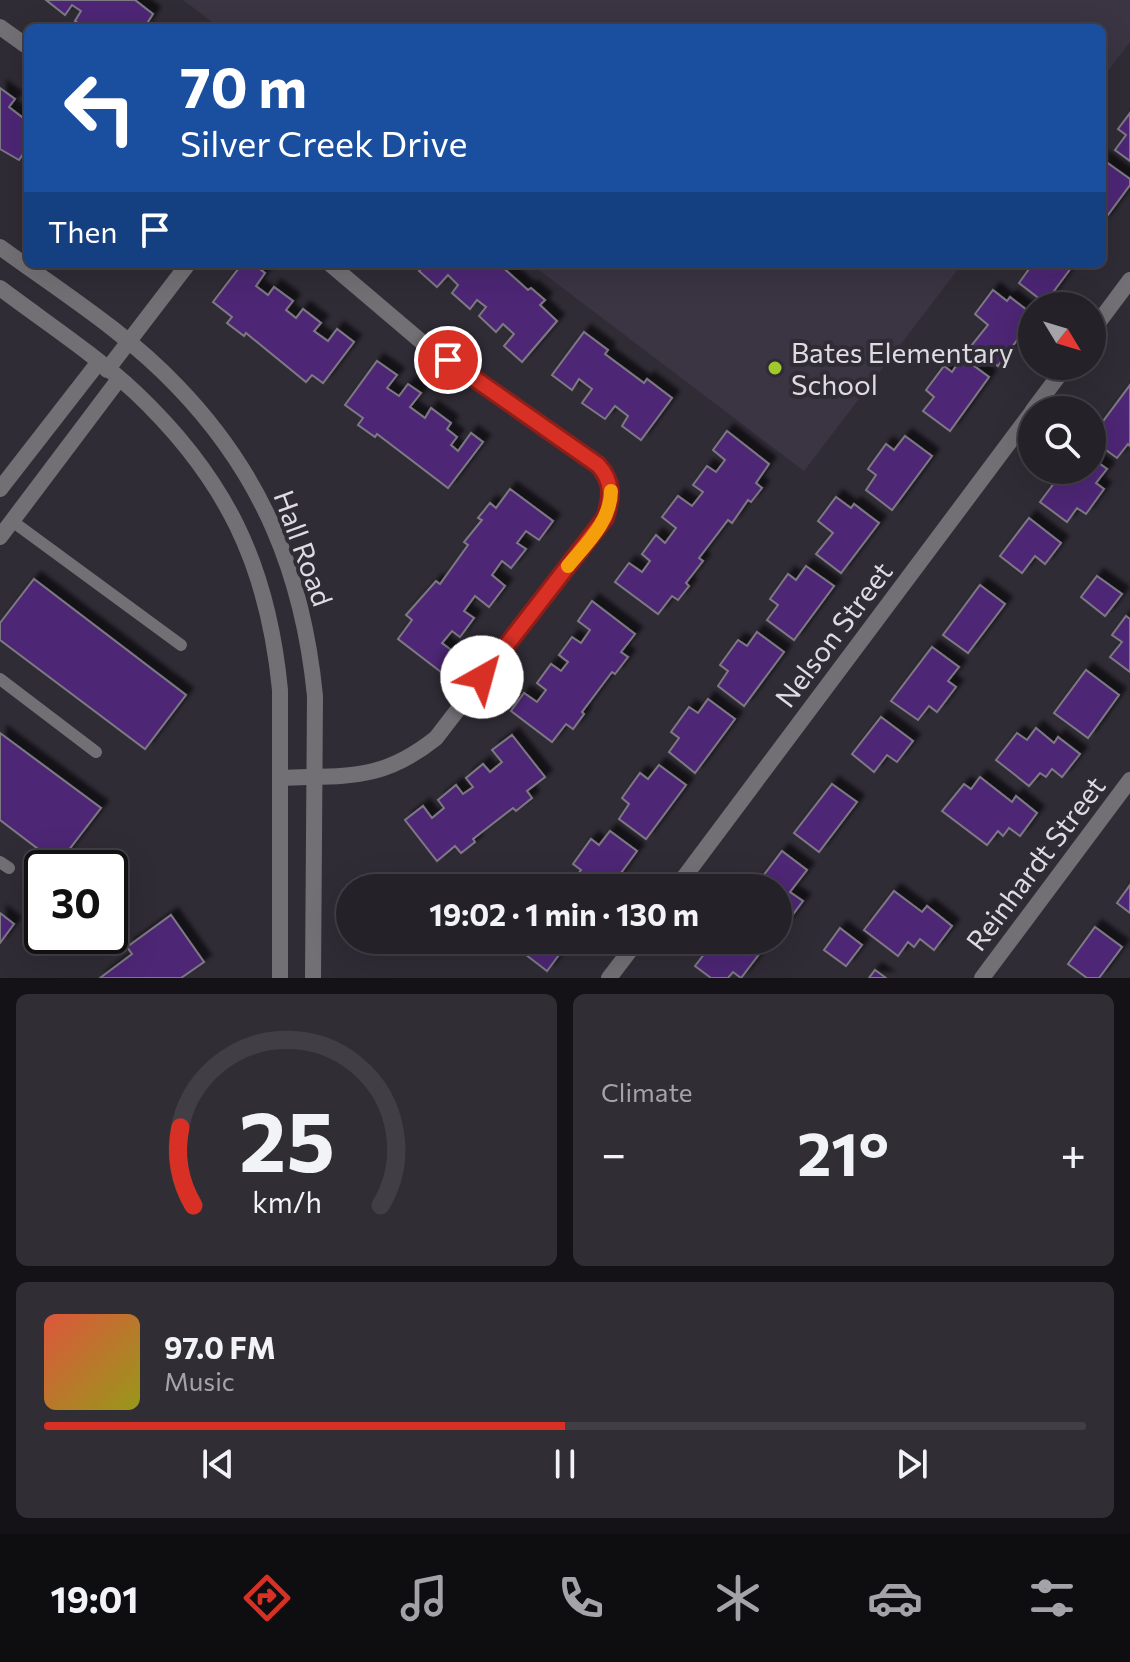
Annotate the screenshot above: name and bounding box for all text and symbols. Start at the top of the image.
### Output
text: 70 m [180,51,307,120]
icon: left [48,56,152,160]
text: Silver Creek Drive [180,120,467,164]
icon: arrive [133,208,177,252]
text: Then [48,212,117,249]
north arrow [1018,292,1106,380]
map controls [1018,292,1106,484]
pin [414,326,482,394]
place label: Bates Elementary School [791,335,1013,401]
icon: arrive [426,338,470,382]
marker: Bates Elementary School [766,359,784,377]
button: search [1018,396,1106,484]
street label: Hall Road [267,486,341,610]
street label: Nelson Street [767,555,899,713]
position arrow [440,635,524,719]
street label: Reinhardt Street [958,769,1112,957]
speed limit sign: 30 [24,850,128,954]
text: 19:02 · 1 min · 130 m [429,895,699,932]
text: Climate [601,1076,693,1107]
text: 25 [239,1087,334,1189]
text: 21° [797,1115,889,1188]
text: − [601,1125,626,1179]
text: + [1060,1125,1086,1179]
text: km/h [252,1184,321,1219]
text: 97.0 FM [164,1328,276,1365]
text: Music [164,1365,235,1396]
icon: previous [196,1442,240,1486]
icon: pause [543,1442,587,1486]
icon: next [890,1442,934,1486]
icon: directions [239,1570,295,1626]
icon: music [396,1570,452,1626]
icon: phone [553,1570,609,1626]
icon: climate [710,1570,766,1626]
icon: car [867,1570,923,1626]
icon: filters [1024,1570,1080,1626]
text: 19:01 [50,1576,139,1620]

